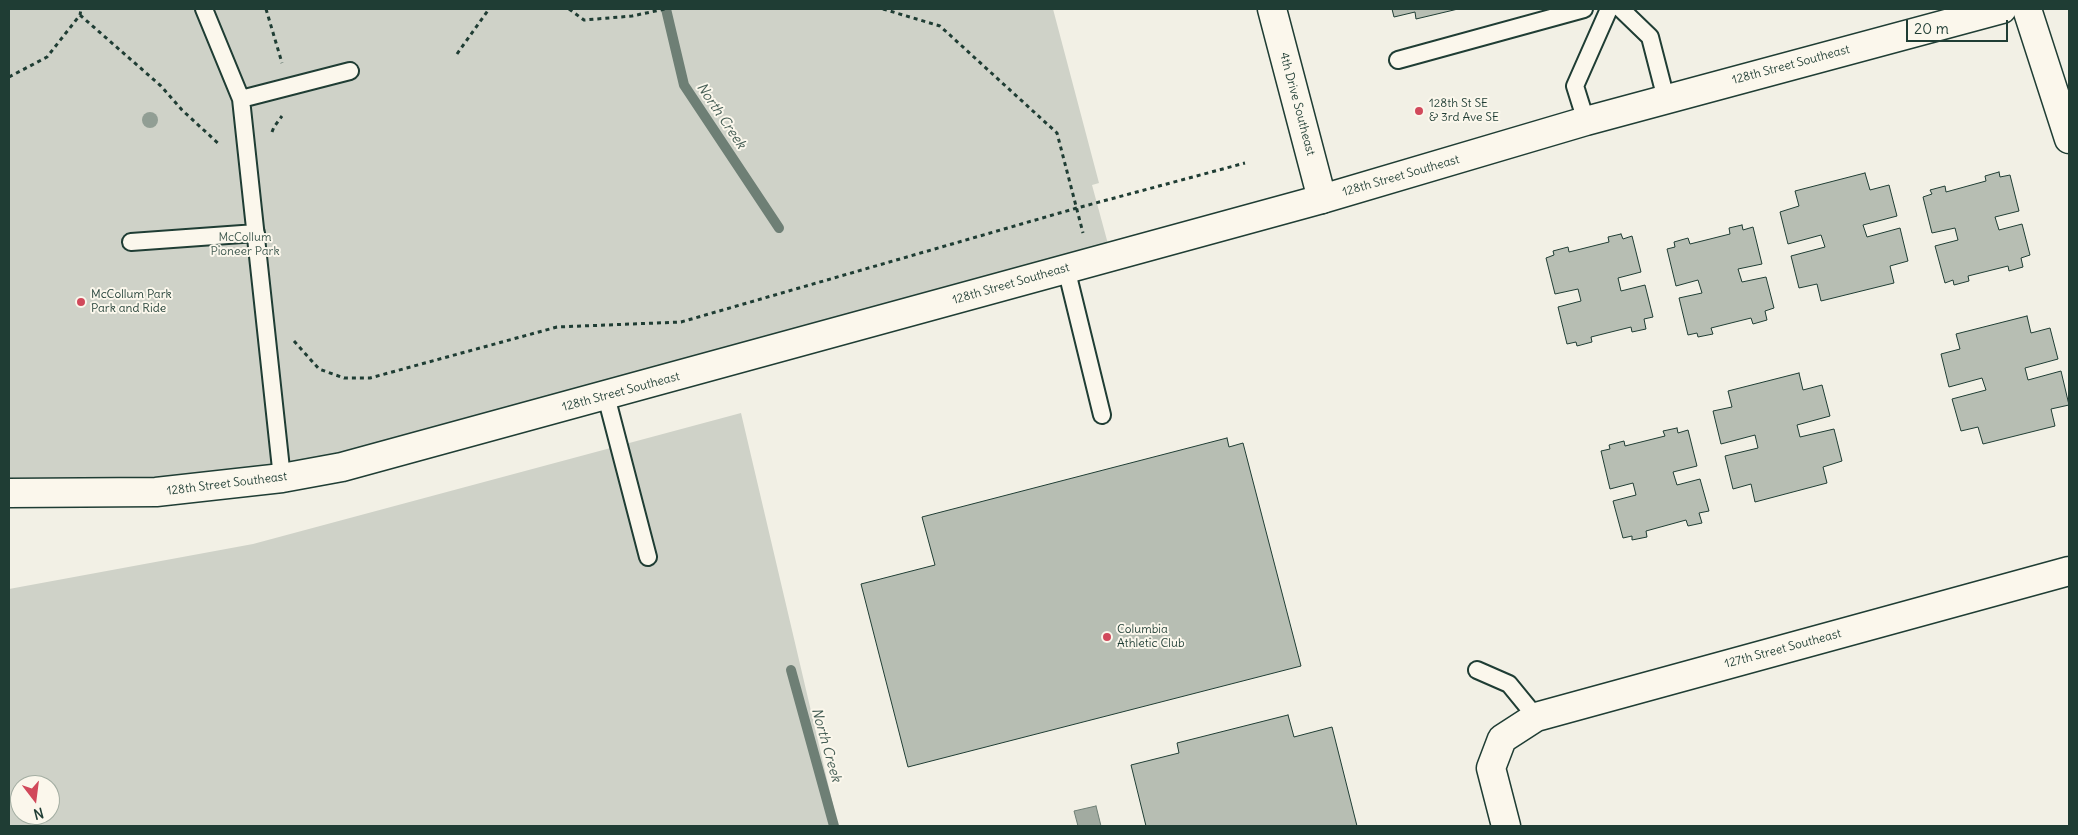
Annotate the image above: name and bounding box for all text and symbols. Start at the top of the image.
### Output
scale bar [1908,10,2010,42]
text: 20 m [1914,19,1949,38]
street label: 128th Street Southeast [1731,42,1851,88]
street label: 4th Drive Southeast [1276,51,1318,157]
water label: North Creek [693,80,749,152]
place label: 128th St SE & 3rd Ave SE [1429,97,1499,125]
marker: 128th St SE & 3rd Ave SE [1413,105,1425,117]
street label: 128th Street Southeast [1341,152,1461,200]
park label: McCollum Pioneer Park [210,231,280,259]
street label: 128th Street Southeast [951,260,1071,308]
place label: McCollum Park Park and Ride [91,288,172,316]
marker: McCollum Park Park and Ride [75,296,87,308]
street label: 128th Street Southeast [561,369,681,415]
street label: 128th Street Southeast [166,469,288,499]
place label: Columbia Athletic Club [1117,623,1185,651]
street label: 127th Street Southeast [1723,626,1843,672]
marker: Columbia Athletic Club [1101,631,1113,643]
water label: North Creek [807,706,845,784]
north arrow [10,775,60,825]
text: N [32,804,46,823]

